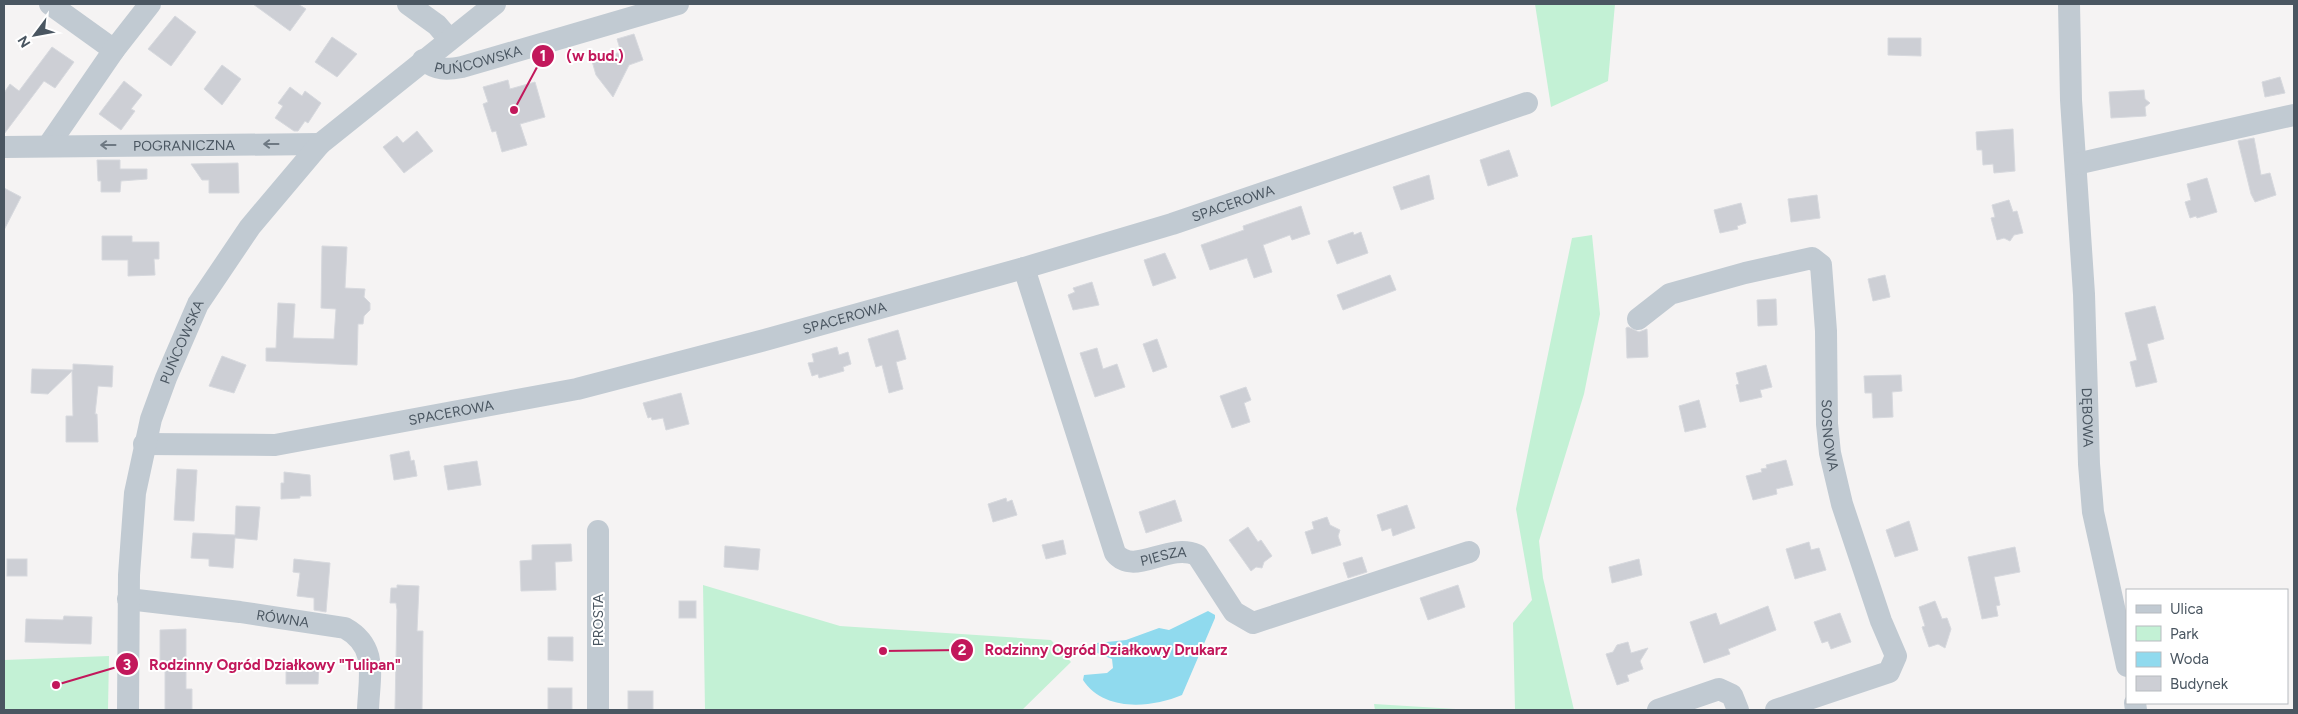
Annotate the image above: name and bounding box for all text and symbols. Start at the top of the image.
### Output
north arrow [10,10,60,60]
text: N [14,33,34,51]
street label: PUŃCOWSKA [432,41,524,77]
callout: (w bud.) [531,41,634,71]
text: 1 [540,47,546,65]
text: (w bud.) [566,47,624,65]
street label: POGRANICZNA [133,136,236,154]
one-way arrow [101,140,117,150]
one-way arrow [263,140,279,149]
street label: SPACEROWA [1189,181,1277,225]
street label: PUŃCOWSKA [156,297,207,386]
street label: SPACEROWA [801,298,889,338]
street label: DĘBOWA [2078,387,2097,448]
street label: SPACEROWA [407,396,495,429]
street label: SOSNOWA [1818,399,1843,473]
street label: PIESZA [1139,543,1187,569]
legend [2126,589,2288,704]
street label: PROSTA [590,593,607,646]
text: Ulica [2170,600,2203,618]
street label: RÓWNA [255,606,311,631]
text: Park [2170,625,2199,643]
callout: Rodzinny Ogród Działkowy Drukarz [949,635,1237,665]
text: 2 [958,641,967,659]
text: Rodzinny Ogród Działkowy Drukarz [984,641,1228,659]
callout: Rodzinny Ogród Działkowy "Tulipan" [114,649,412,679]
text: Woda [2170,650,2209,668]
text: 3 [123,656,131,674]
text: Rodzinny Ogród Działkowy "Tulipan" [149,656,401,674]
text: Budynek [2170,675,2229,693]

